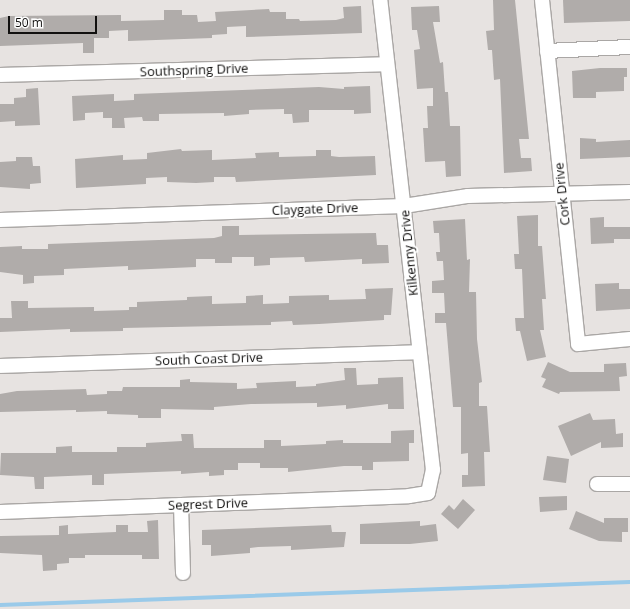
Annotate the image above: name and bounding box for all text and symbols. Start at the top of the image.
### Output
scale bar [10,8,99,34]
text: 50 m [15,14,43,31]
street label: Southspring Drive [140,60,248,80]
street label: Cork Drive [551,162,573,226]
street label: Claygate Drive [271,200,359,218]
street label: Kilkenny Drive [397,209,421,297]
street label: South Coast Drive [155,349,263,369]
street label: Segrest Drive [168,495,248,513]

